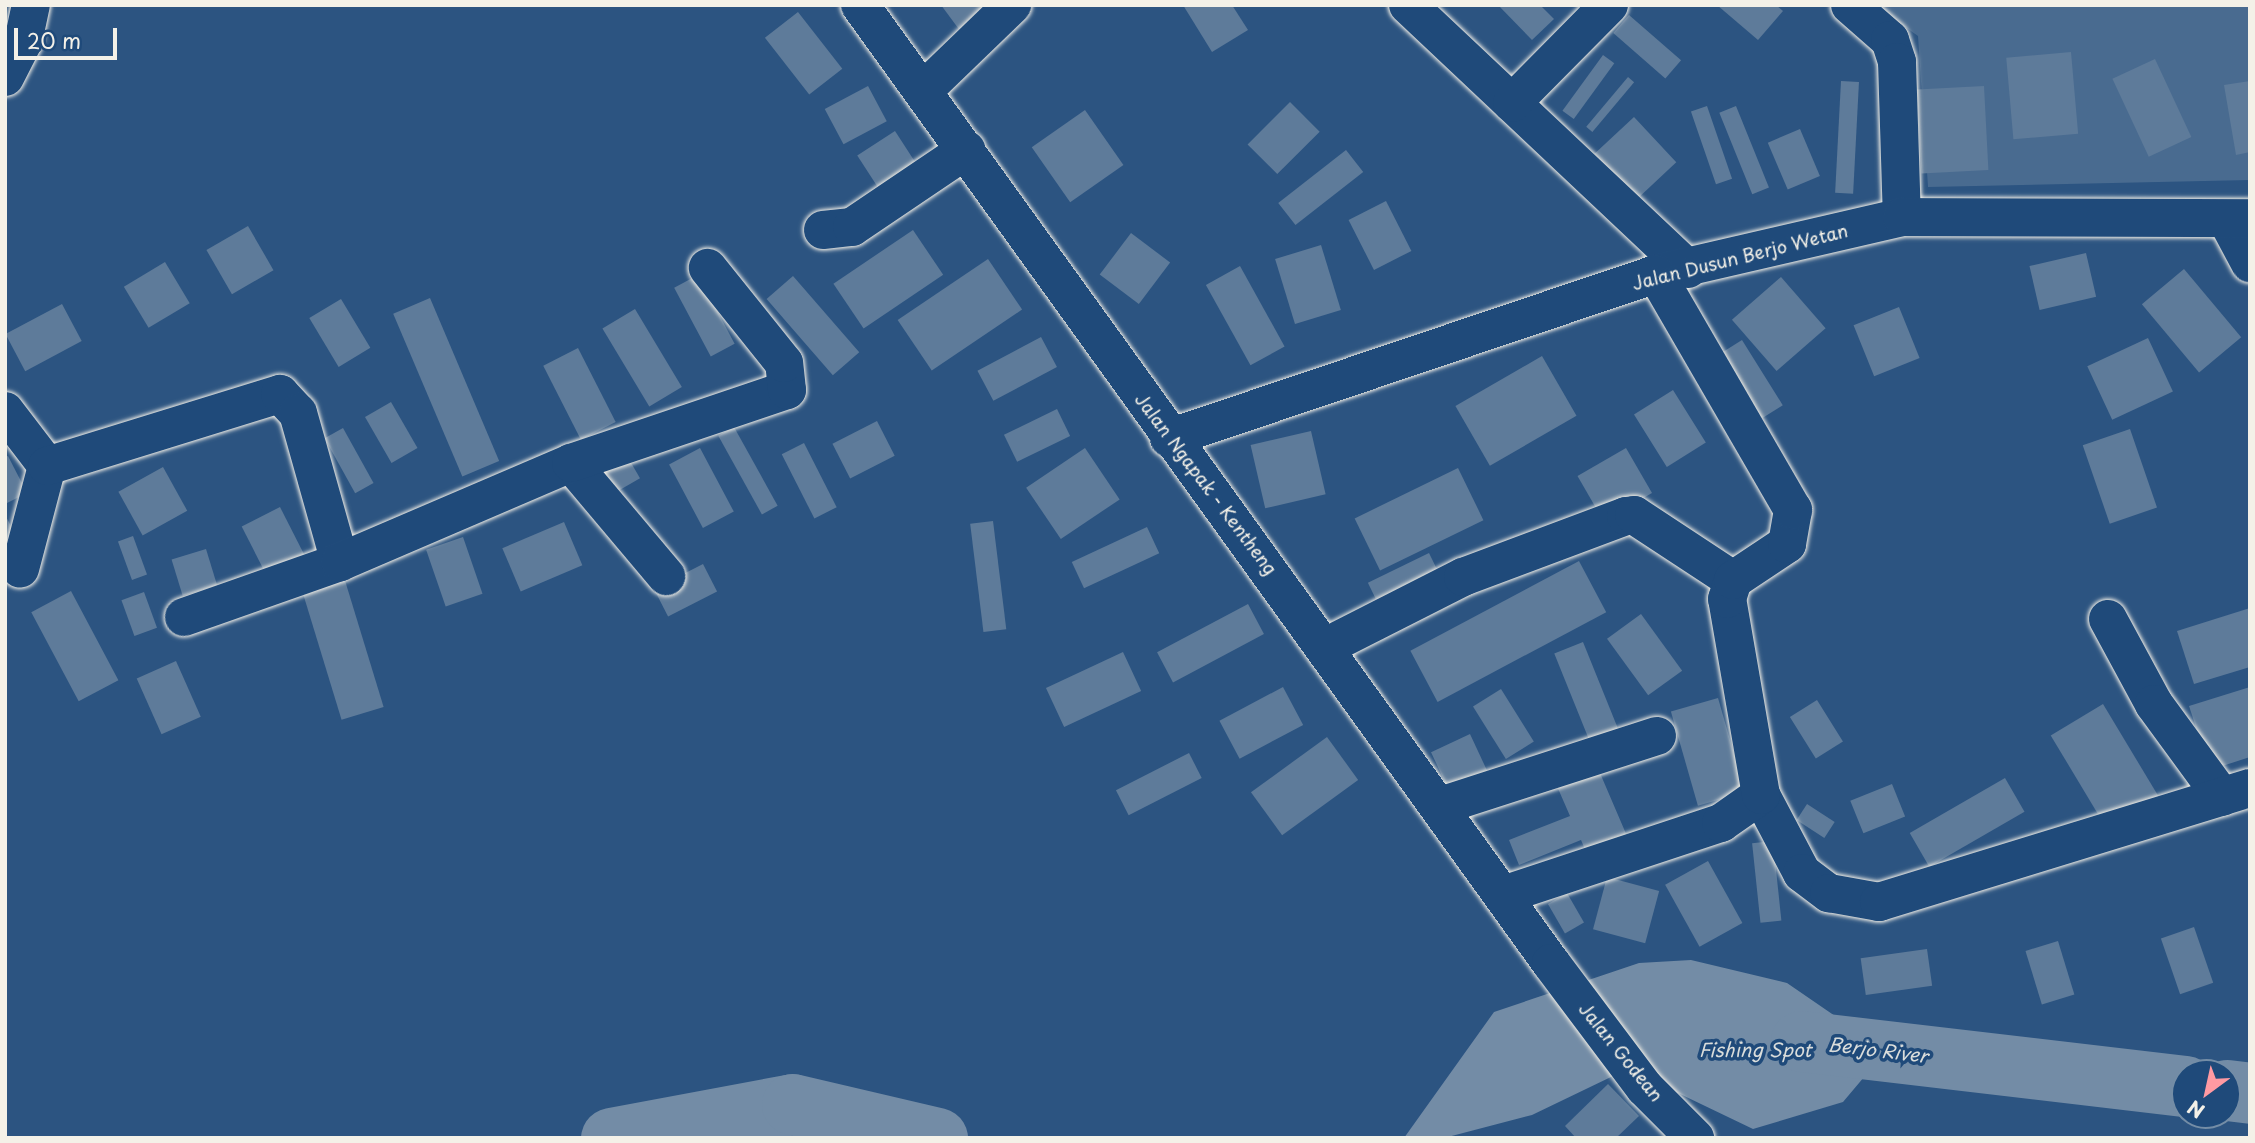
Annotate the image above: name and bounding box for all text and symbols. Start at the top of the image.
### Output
scale bar [18,14,121,58]
text: 20 m [27,24,81,56]
street label: Jalan Dusun Berjo Wetan [1630,220,1850,294]
street label: Jalan Ngapak - Kentheng [1130,388,1282,580]
street label: Jalan Godean [1575,998,1667,1106]
water label: Berjo River [1827,1033,1929,1067]
water label: Fishing Spot [1699,1039,1811,1061]
north arrow [2171,1059,2241,1129]
text: N [2182,1094,2210,1126]

